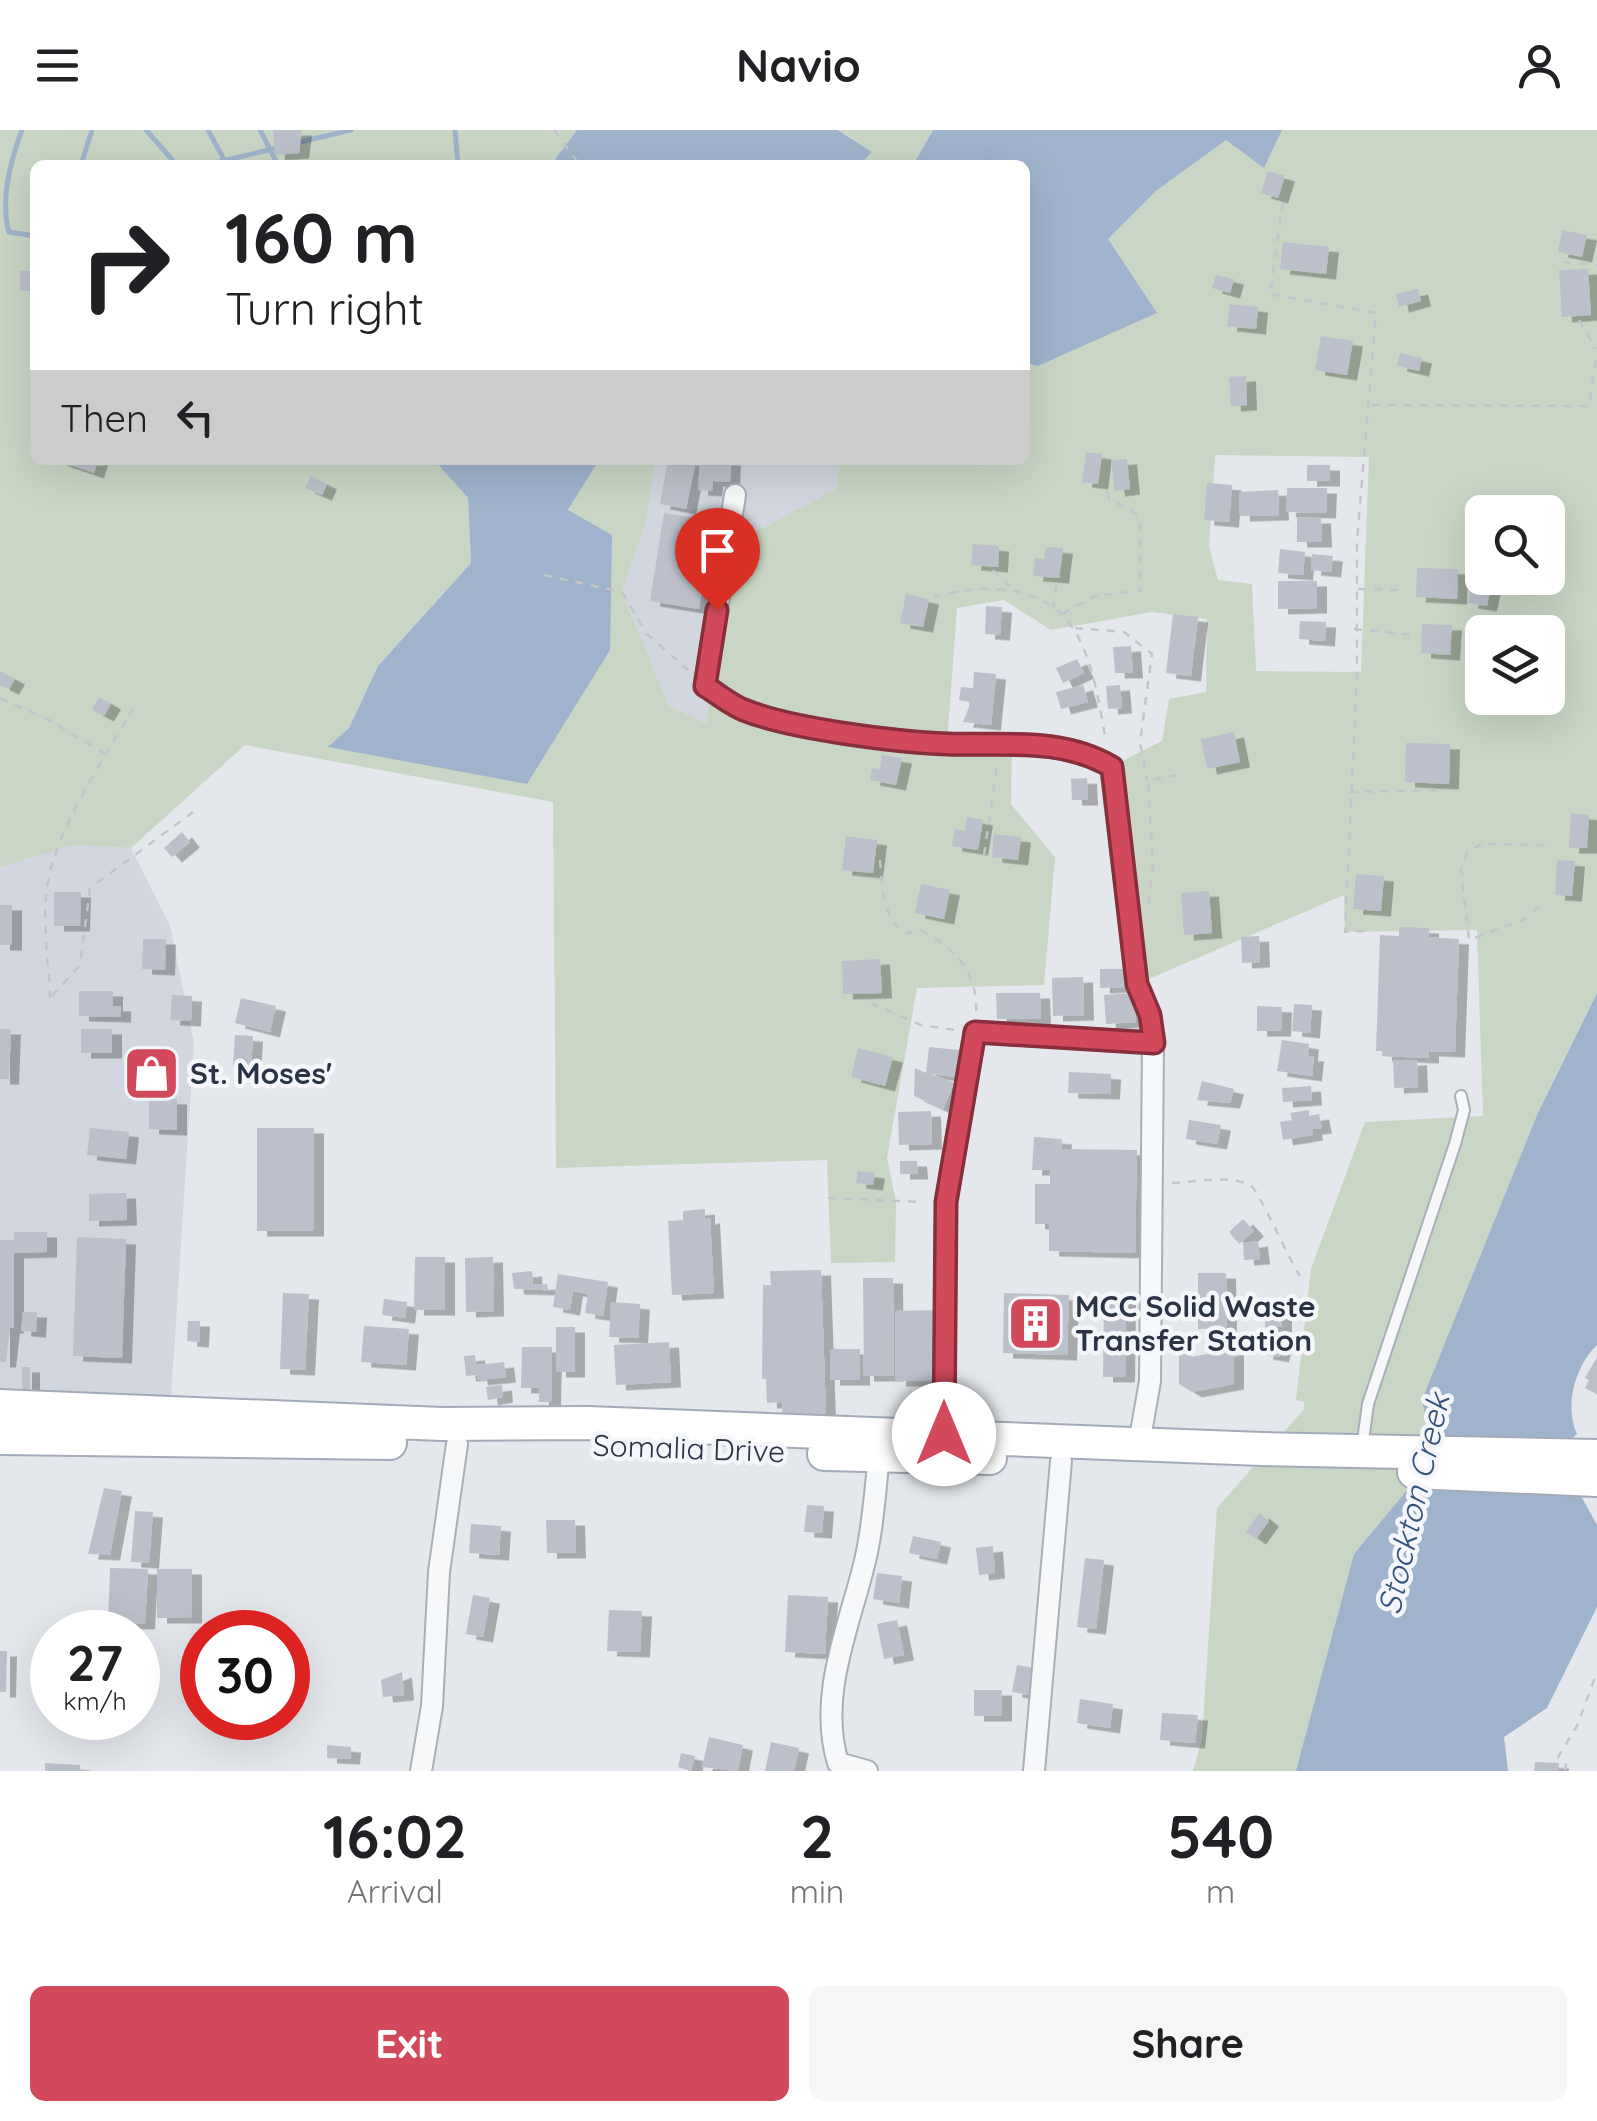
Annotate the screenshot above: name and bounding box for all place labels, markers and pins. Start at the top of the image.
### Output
pin [675,508,760,611]
shop icon: St. Moses' [121,1044,181,1104]
place label: St. Moses' [190,1054,332,1092]
place label: MCC Solid Waste Transfer Station [1075,1287,1316,1359]
building icon: MCC Solid Waste Transfer Station [1006,1294,1066,1354]

